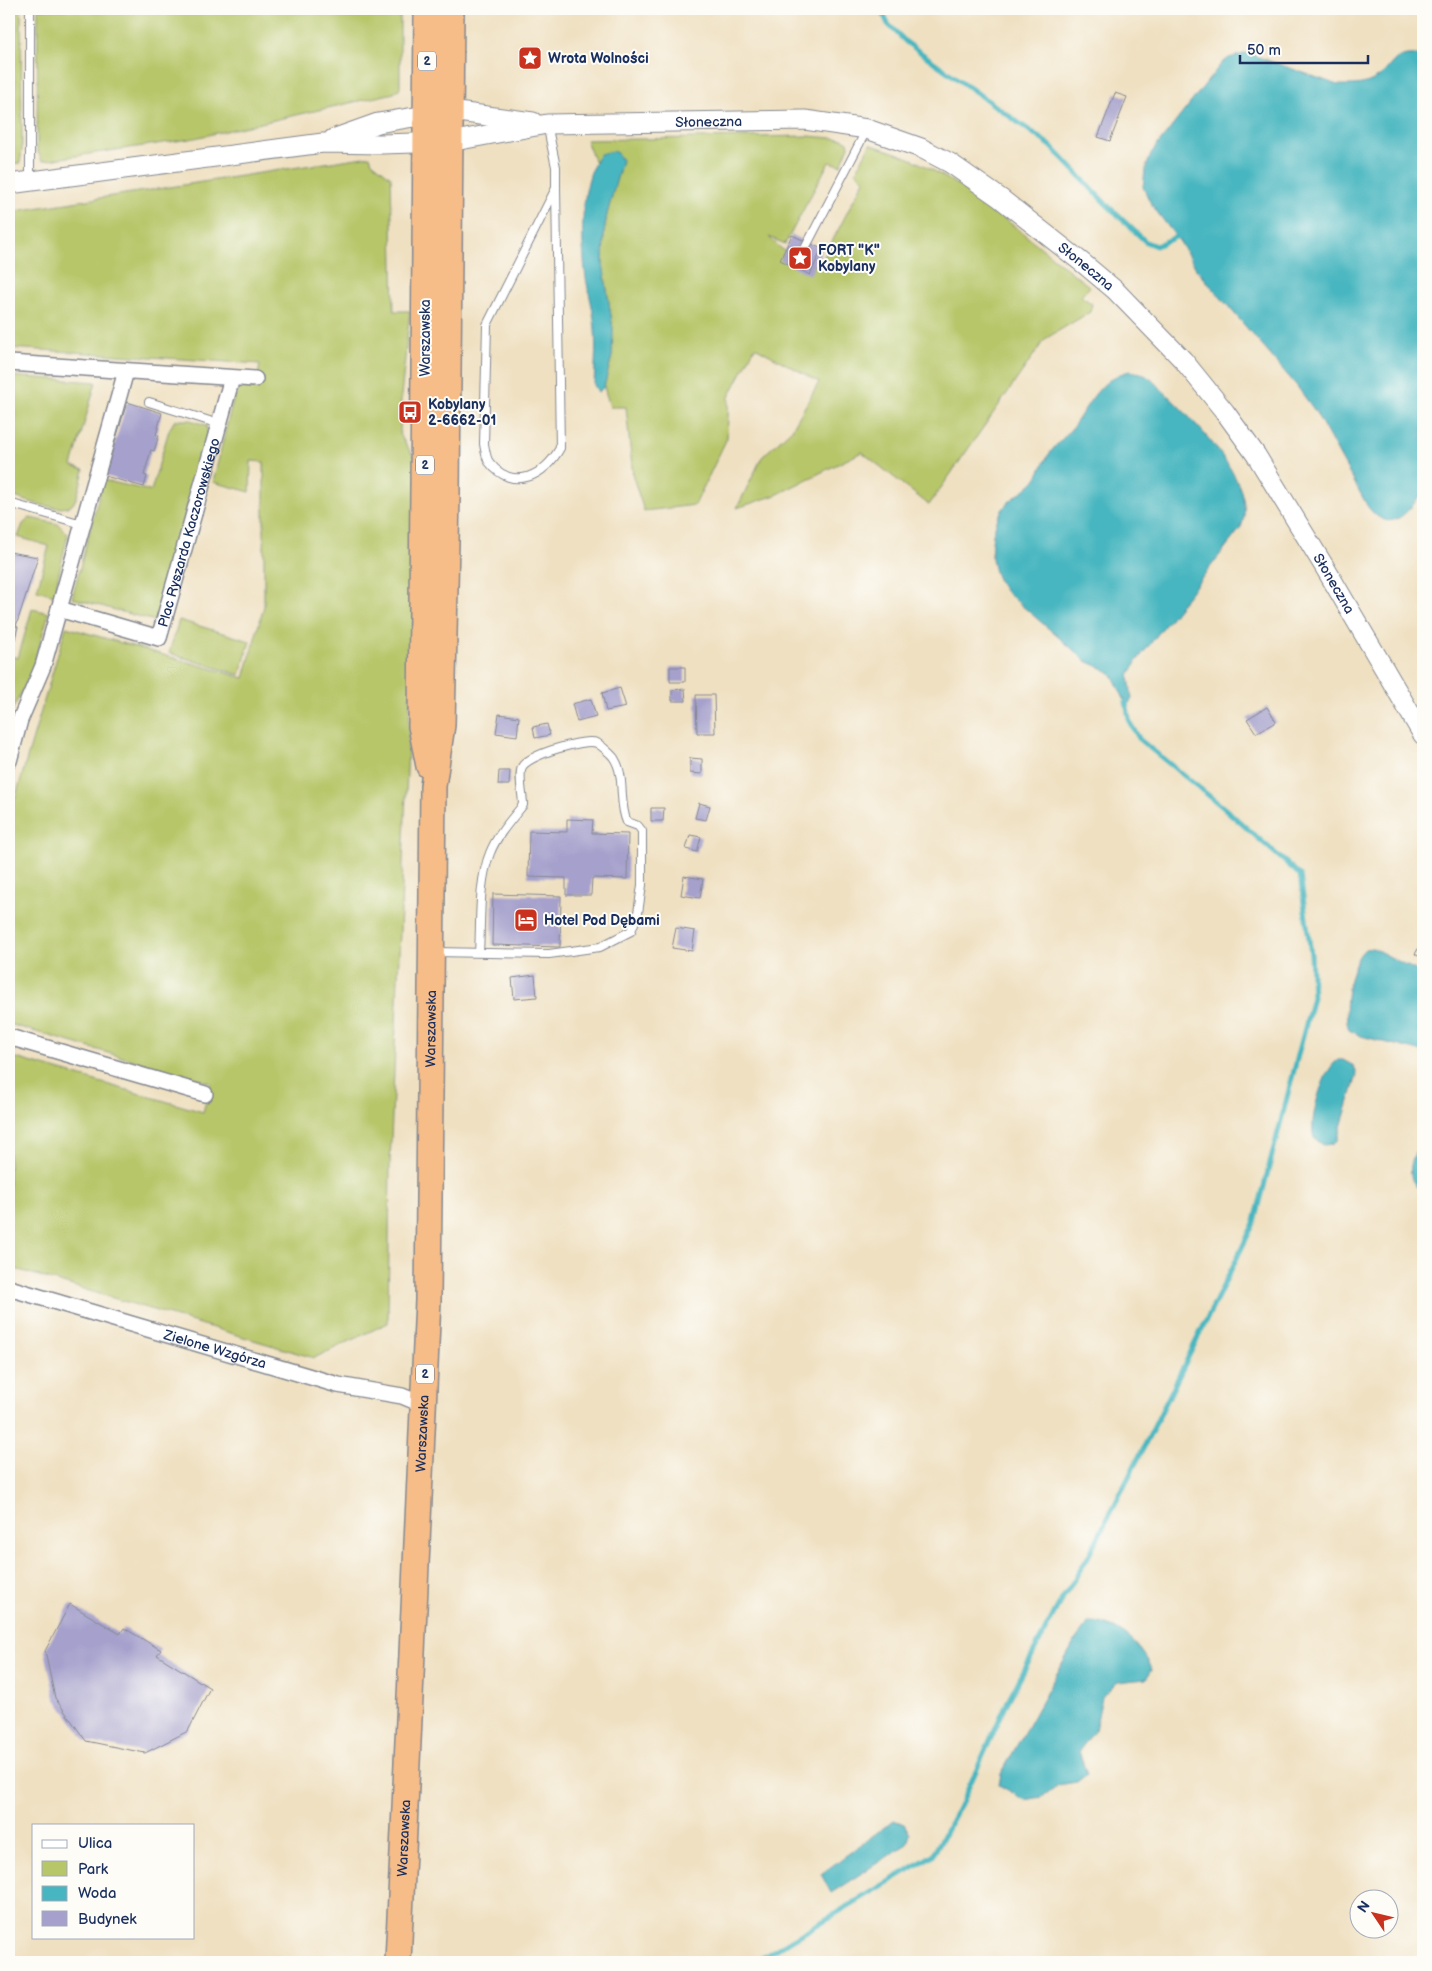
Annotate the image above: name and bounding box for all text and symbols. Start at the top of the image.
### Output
scale bar [1240,32,1367,64]
text: 50 m [1247,41,1281,60]
place icon: Wrota Wolności [517,45,543,71]
place label: Wrota Wolności [548,50,649,67]
road number: 2 [418,51,436,70]
street label: Słoneczna [675,113,742,131]
street label: Słoneczna [1055,239,1117,295]
place label: FORT "K" Kobylany [818,242,880,275]
place icon: FORT "K" Kobylany [787,245,813,271]
street label: Warszawska [417,299,434,377]
place label: Kobylany 2-6662-01 [428,396,496,429]
bus stop icon: Kobylany 2-6662-01 [397,399,423,425]
street label: Plac Ryszarda Kaczorowskiego [154,436,224,629]
road number: 2 [416,456,434,474]
street label: Słoneczna [1309,550,1358,617]
hotel icon: Hotel Pod Dębami [513,907,539,933]
place label: Hotel Pod Dębami [544,912,660,929]
street label: Warszawska [422,990,440,1067]
street label: Zielone Wzgórza [161,1326,268,1372]
road number: 2 [416,1365,434,1384]
street label: Warszawska [412,1395,433,1473]
street label: Warszawska [394,1799,414,1877]
legend [32,1824,195,1938]
text: Ulica [78,1834,112,1853]
text: Park [78,1860,109,1879]
text: Woda [78,1884,116,1903]
north arrow [1350,1888,1400,1938]
text: N [1354,1898,1374,1916]
text: Budynek [78,1910,137,1929]

